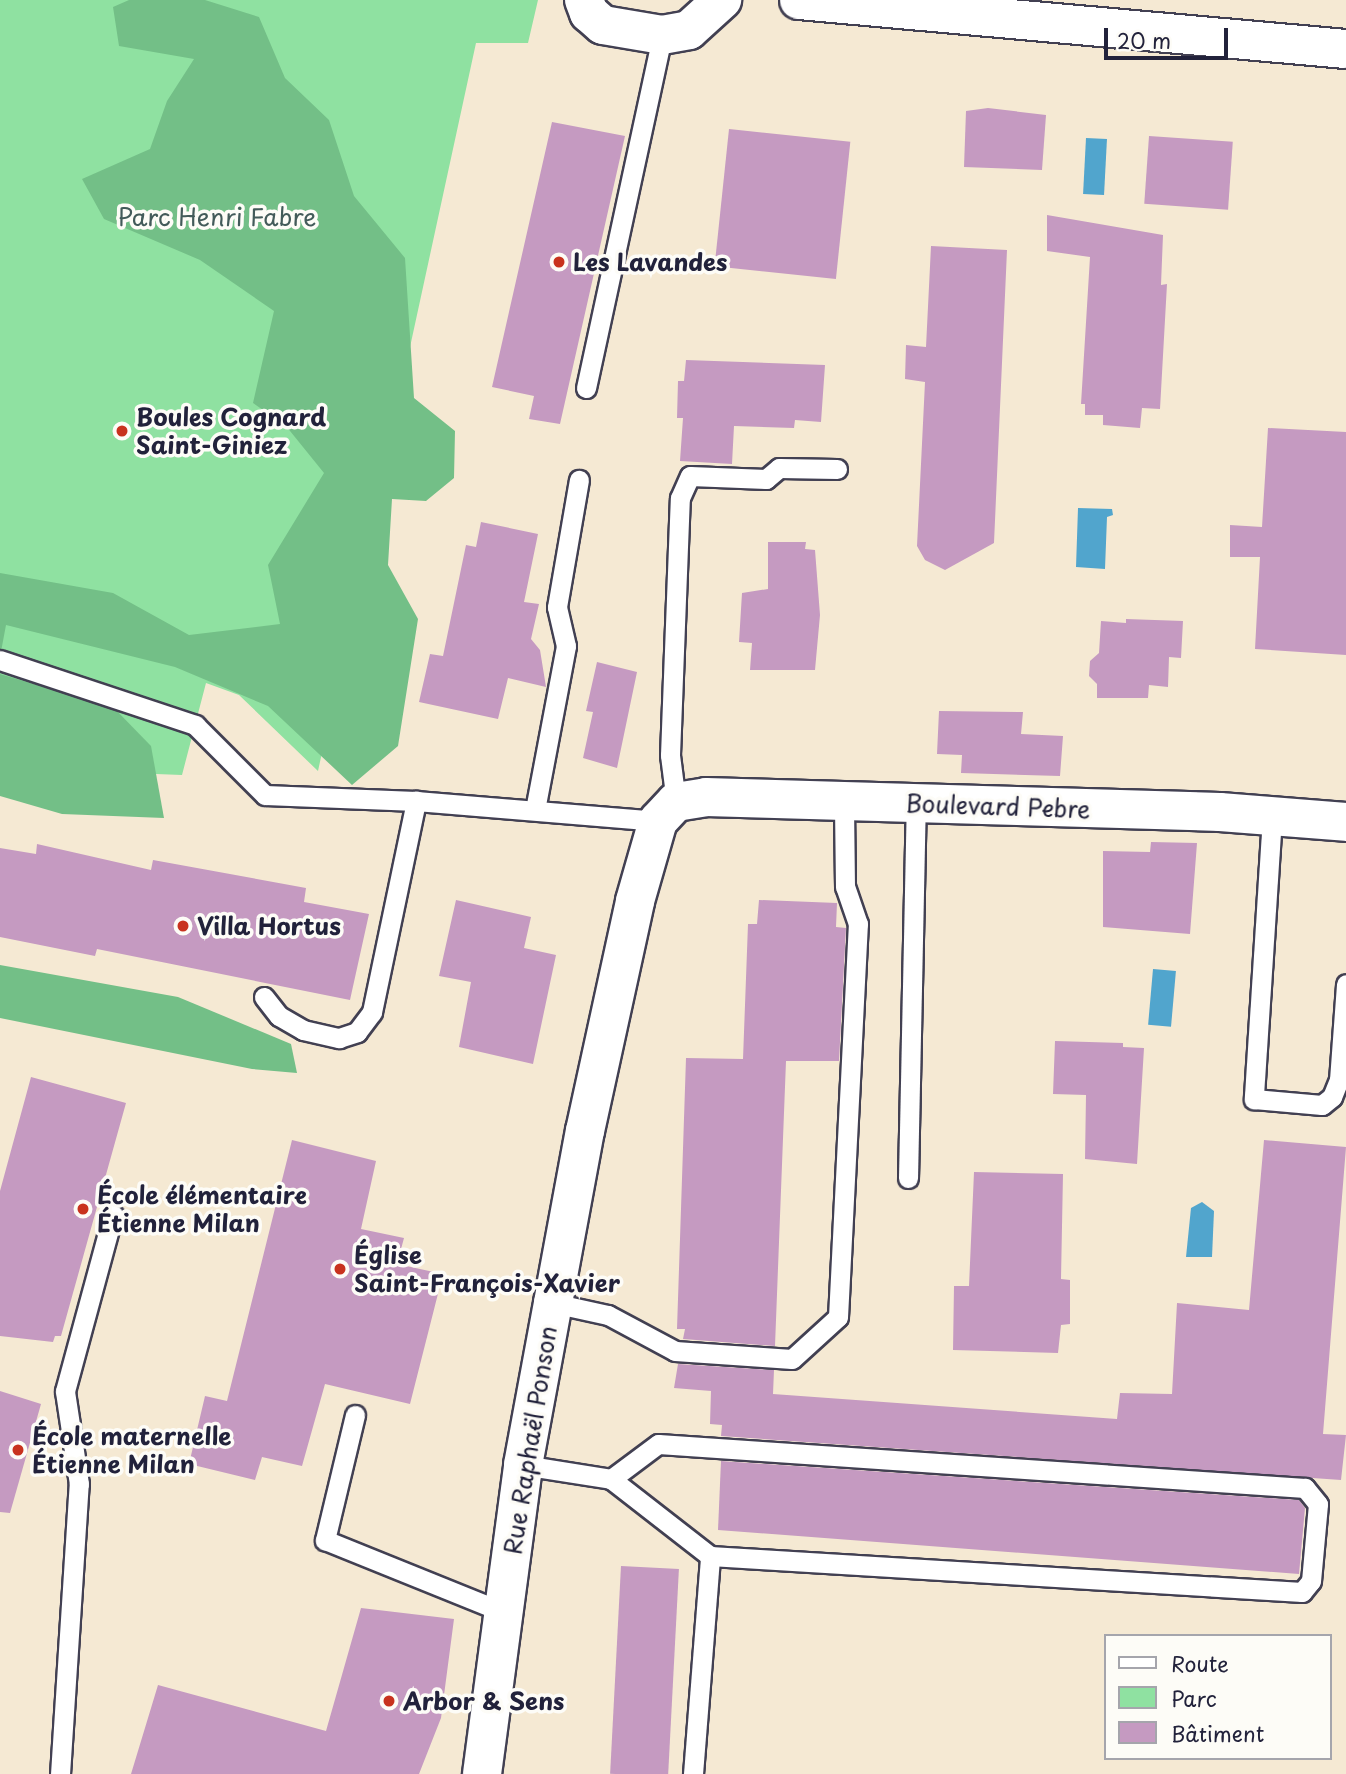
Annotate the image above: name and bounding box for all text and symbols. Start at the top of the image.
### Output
scale bar [1108,14,1232,58]
text: 20 m [1117,24,1171,56]
park label: Parc Henri Fabre [119,203,315,231]
place label: Les Lavandes [573,248,730,276]
marker: Les Lavandes [551,254,567,270]
place label: Boules Cognard Saint-Giniez [136,403,328,459]
marker: Boules Cognard Saint-Giniez [114,423,130,439]
street label: Boulevard Pebre [904,788,1092,824]
place label: Villa Hortus [197,912,341,940]
marker: Villa Hortus [175,918,191,934]
place label: École élémentaire Étienne Milan [97,1181,310,1237]
marker: École élémentaire Étienne Milan [75,1201,91,1217]
place label: Église Saint-François-Xavier [354,1241,620,1297]
marker: Église Saint-François-Xavier [332,1261,348,1277]
street label: Rue Raphaël Ponson [497,1322,563,1558]
place label: École maternelle Étienne Milan [32,1422,233,1478]
marker: École maternelle Étienne Milan [10,1442,26,1458]
legend [1104,1634,1332,1760]
text: Route [1171,1647,1229,1679]
text: Parc [1171,1682,1217,1714]
place label: Arbor & Sens [403,1687,565,1715]
marker: Arbor & Sens [381,1693,397,1709]
text: Bâtiment [1171,1717,1264,1749]

